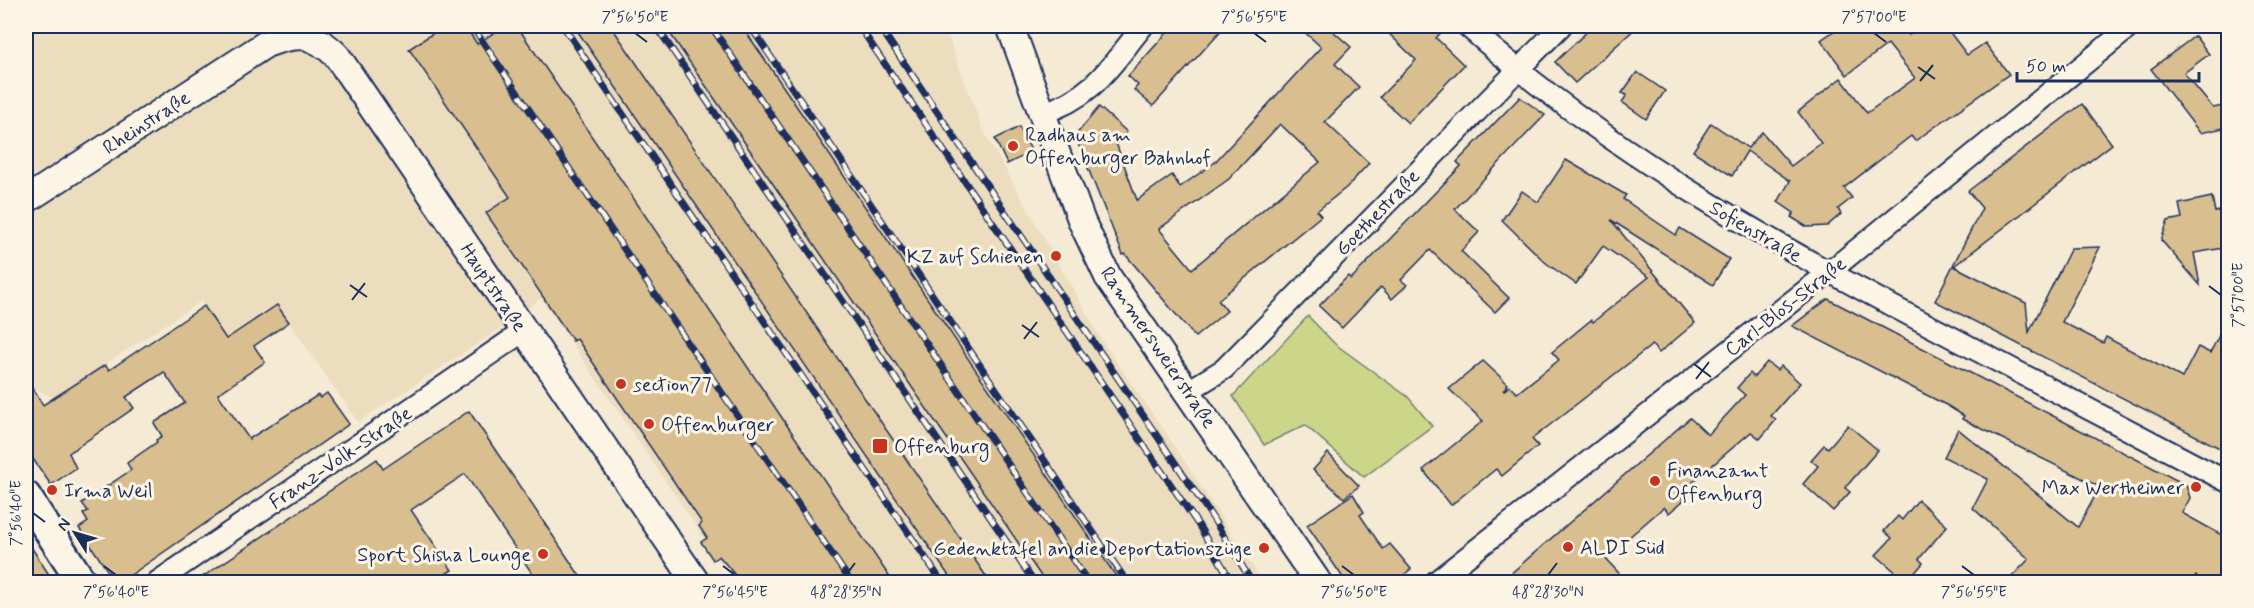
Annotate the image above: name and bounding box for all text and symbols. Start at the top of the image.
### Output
text: 7°56'50"E [602,8,668,28]
text: 7°56'55"E [1221,8,1287,28]
text: 7°57'00"E [1841,8,1907,28]
scale bar [2017,45,2198,83]
text: 50 m [2026,55,2066,79]
street label: Rheinstraße [98,85,196,162]
place label: Radhaus am Offenburger Bahnhof [1025,122,1211,173]
marker: Radhaus am Offenburger Bahnhof [1006,139,1020,153]
street label: Goethestraße [1330,164,1426,262]
street label: Sofienstraße [1704,195,1807,270]
street label: Hauptstraße [453,238,533,338]
place label: KZ auf Schienen [907,244,1044,271]
marker: KZ auf Schienen [1049,249,1063,263]
street label: Carl-Blos-Straße [1719,251,1853,363]
street label: Rammersweierstraße [1093,262,1222,434]
text: 7°57'00"E [2229,262,2249,328]
place label: section77 [633,372,712,399]
marker: section77 [614,377,628,391]
street label: Franz-Volk-Straße [264,400,418,516]
place label: Offenburger [661,412,774,440]
marker: Offenburger [642,417,656,431]
place label: Offenburg [894,434,989,462]
marker: Offenburg [871,437,889,455]
place label: Finanzamt Offenburg [1667,458,1768,509]
marker: Finanzamt Offenburg [1648,474,1662,488]
place label: Max Wertheimer [2042,475,2185,502]
place label: Irma Weil [64,478,153,505]
text: 7°56'40"E [7,480,27,546]
marker: Max Wertheimer [2189,480,2203,494]
marker: Irma Weil [45,483,59,497]
north arrow [45,503,105,563]
text: N [53,514,76,535]
place label: ALDI Süd [1580,535,1665,562]
place label: Gedenktafel an die Deportationszüge [933,536,1252,563]
marker: ALDI Süd [1561,540,1575,554]
marker: Gedenktafel an die Deportationszüge [1257,541,1271,555]
place label: Sport Shisha Lounge [357,542,531,570]
marker: Sport Shisha Lounge [536,547,550,561]
text: 7°56'40"E [83,583,149,603]
text: 7°56'45"E [702,583,768,603]
text: 48°28'35"N [811,583,882,603]
text: 7°56'50"E [1321,583,1387,603]
text: 48°28'30"N [1512,583,1584,603]
text: 7°56'55"E [1941,583,2007,603]

